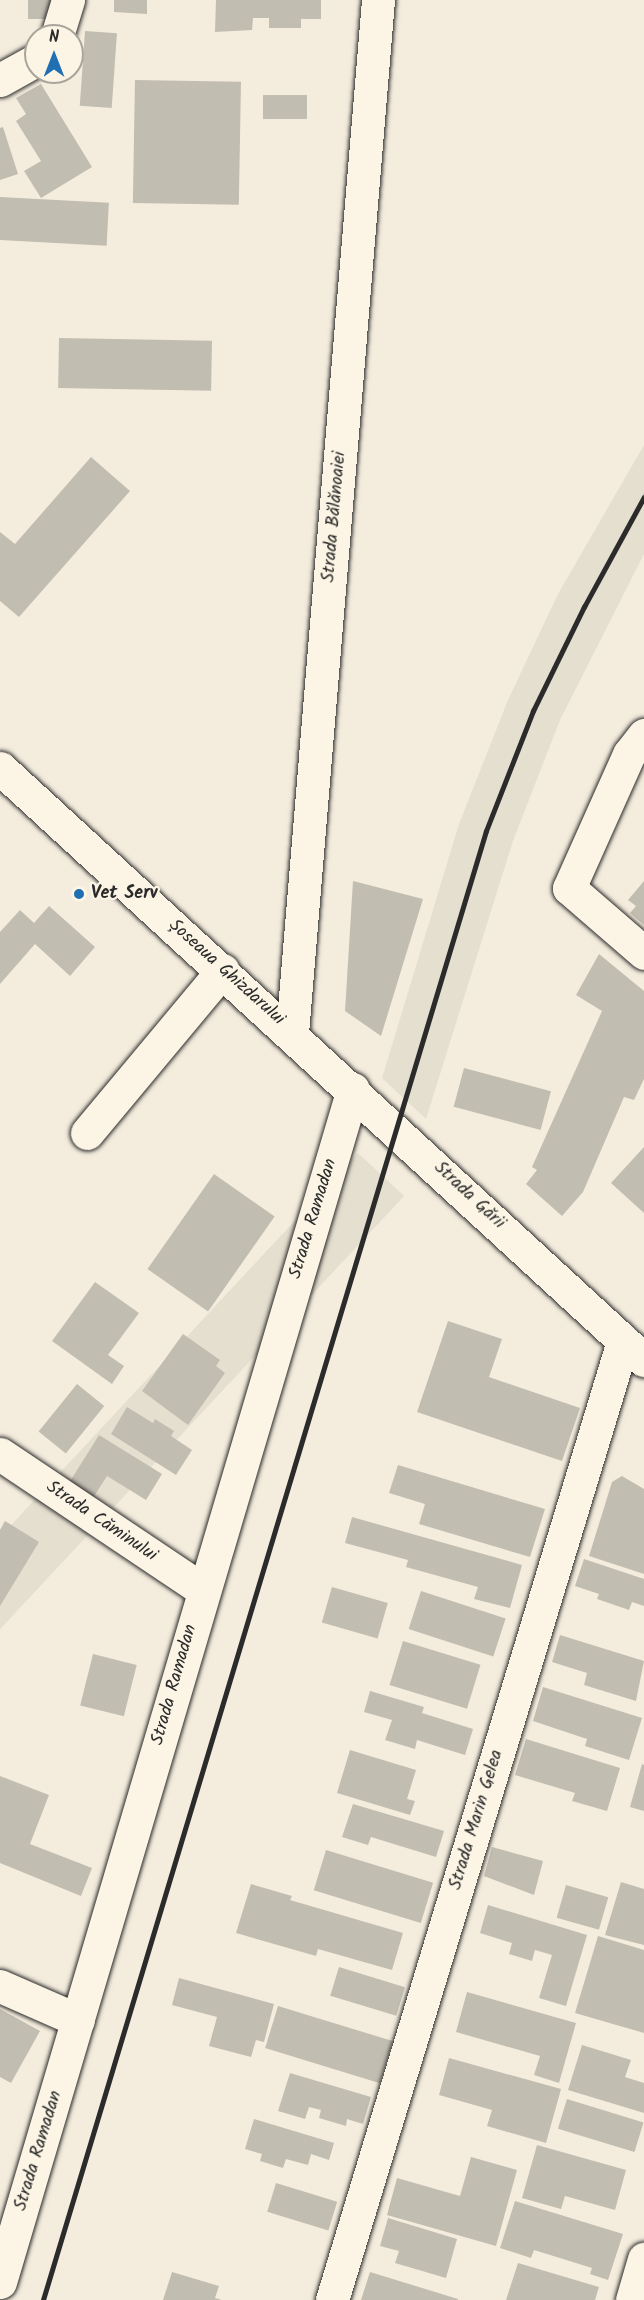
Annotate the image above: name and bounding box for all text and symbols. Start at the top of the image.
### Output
north arrow [24,24,84,84]
text: N [49,25,59,50]
street label: Strada Bălănoaiei [319,451,351,583]
place label: Vet Serv [91,883,157,905]
marker: Vet Serv [72,887,86,901]
street label: Șoseaua Ghizdarului [164,915,288,1031]
street label: Strada Ramadan [285,1156,343,1282]
street label: Strada Gării [429,1158,509,1234]
street label: Strada Căminului [41,1477,161,1567]
street label: Strada Ramadan [147,1622,203,1748]
street label: Strada Marin Gelea [445,1747,509,1893]
street label: Strada Ramadan [10,2088,68,2214]

